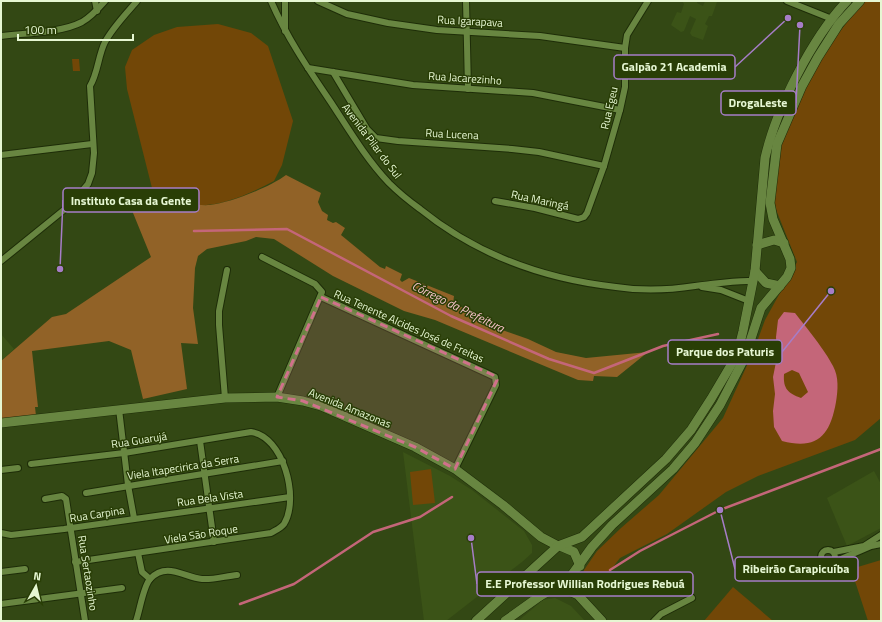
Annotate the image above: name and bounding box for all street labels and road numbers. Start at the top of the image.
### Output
street label: Rua Igarapava [437,11,504,31]
street label: Rua Jacarezinho [428,67,503,89]
street label: Rua Egeu [596,85,622,131]
street label: Avenida Pilar do Sul [338,100,406,182]
street label: Rua Lucena [425,125,480,143]
street label: Rua Maringá [510,186,571,214]
street label: Rua Tenente Alcides José de Freitas [331,286,487,366]
street label: Avenida Amazonas [306,384,394,432]
street label: Rua Guarujá [110,428,168,452]
street label: Viela Itapecirica da Serra [126,450,240,484]
street label: Rua Bela Vista [176,485,245,511]
street label: Rua Carpina [68,502,126,526]
street label: Viela São Roque [163,520,239,548]
street label: Rua Sertaozinho [74,534,102,612]

